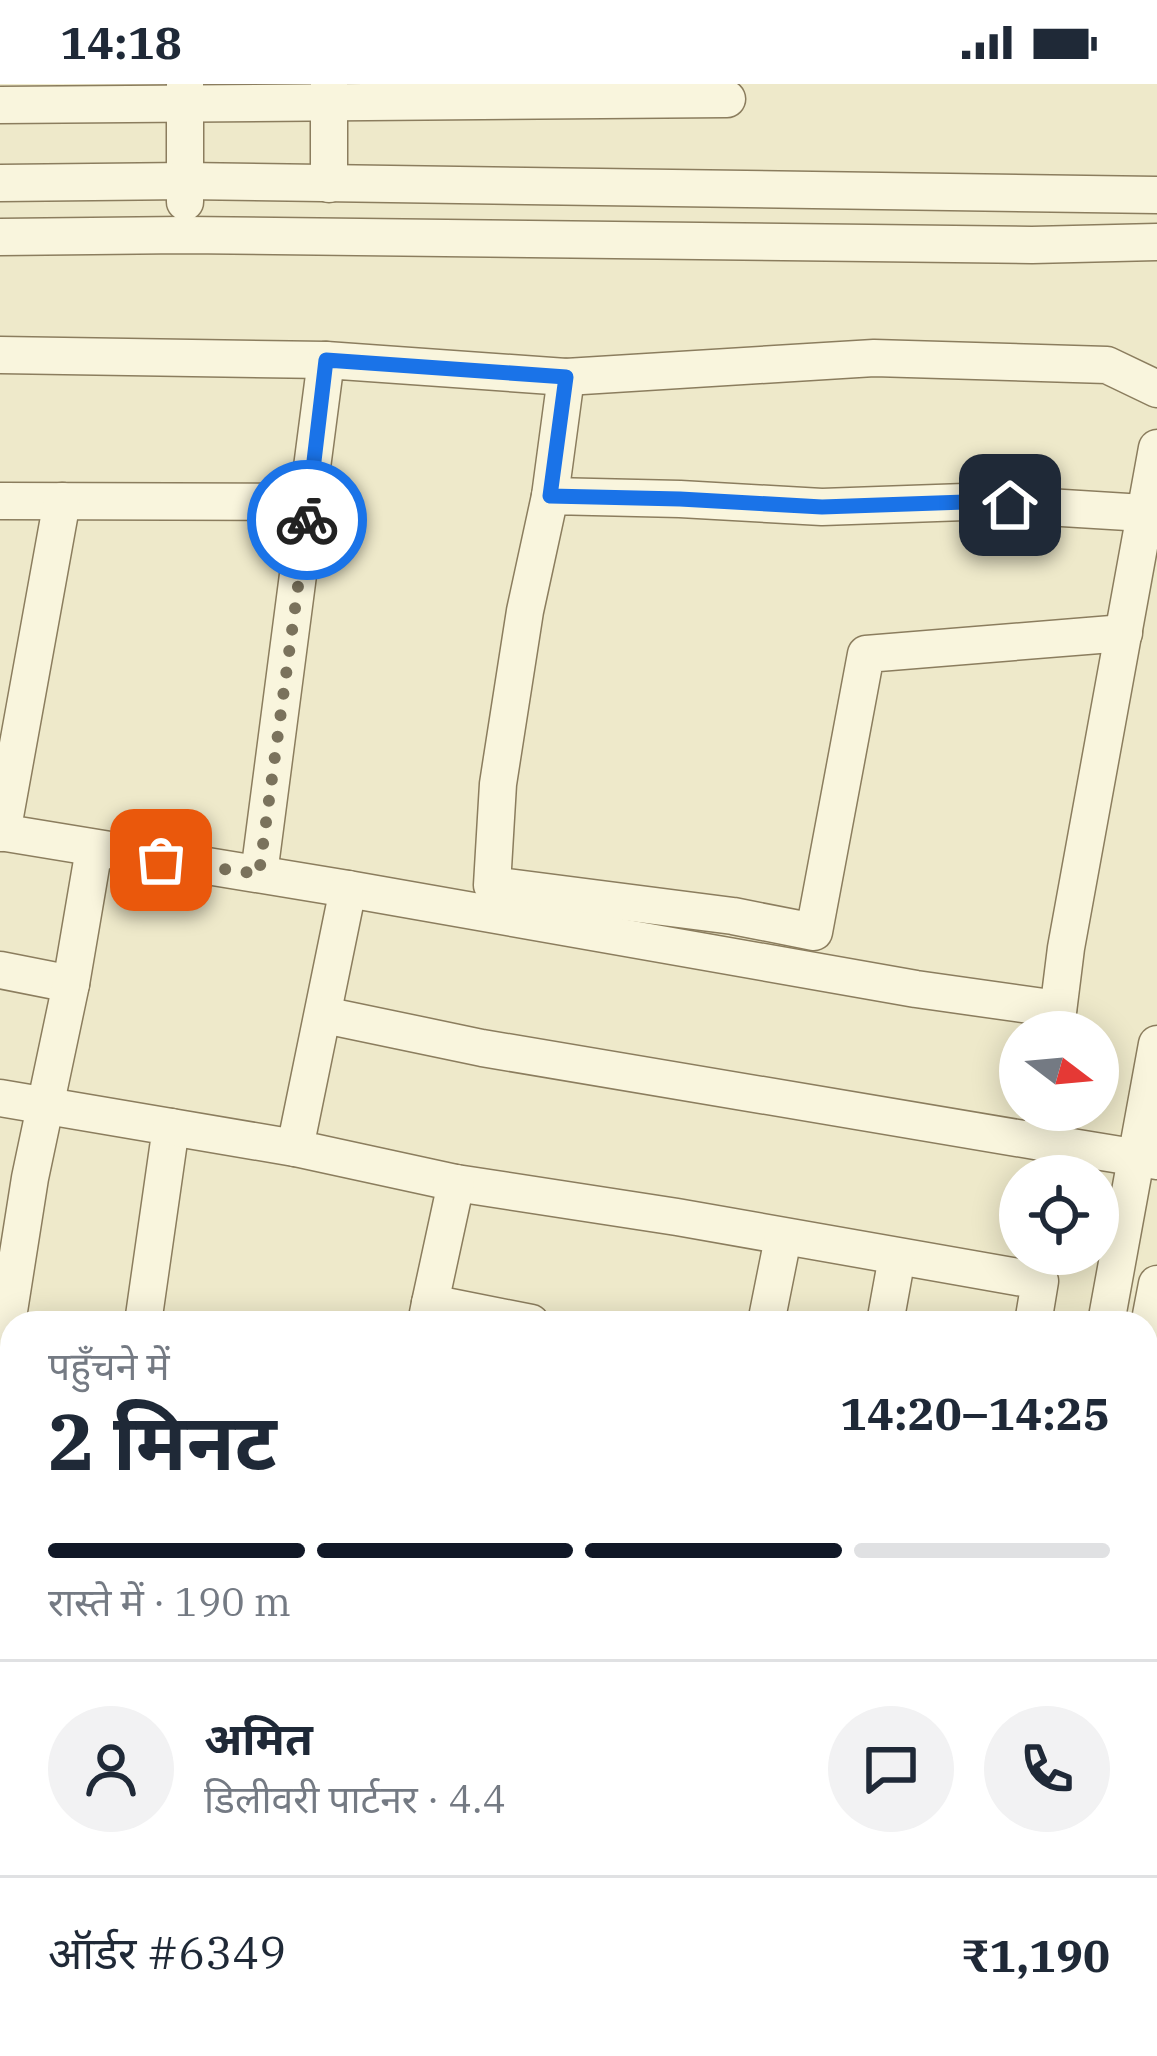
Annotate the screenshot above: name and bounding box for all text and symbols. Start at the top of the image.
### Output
text: 14:18 [60,13,182,71]
pin [959,454,1061,556]
courier [247,460,367,580]
icon: home [977,472,1043,538]
icon: bike [274,487,340,553]
pin [110,809,212,911]
icon: bag [128,827,194,893]
north arrow [999,1011,1119,1131]
map controls [999,1011,1119,1275]
button: locate [999,1155,1119,1275]
text: पहुँचने में [48,1340,170,1391]
text: 14:20–14:25 [840,1384,1110,1442]
text: 2 मिनट [48,1390,277,1491]
text: रास्ते में · 190 m [48,1576,291,1627]
button: person [48,1706,174,1832]
button: chat [828,1706,954,1832]
button: phone [984,1706,1110,1832]
text: अमित [204,1709,313,1767]
text: डिलीवरी पार्टनर · 4.4 [204,1773,506,1824]
text: ऑर्डर #6349 [48,1923,286,1981]
text: ₹1,190 [960,1926,1110,1984]

